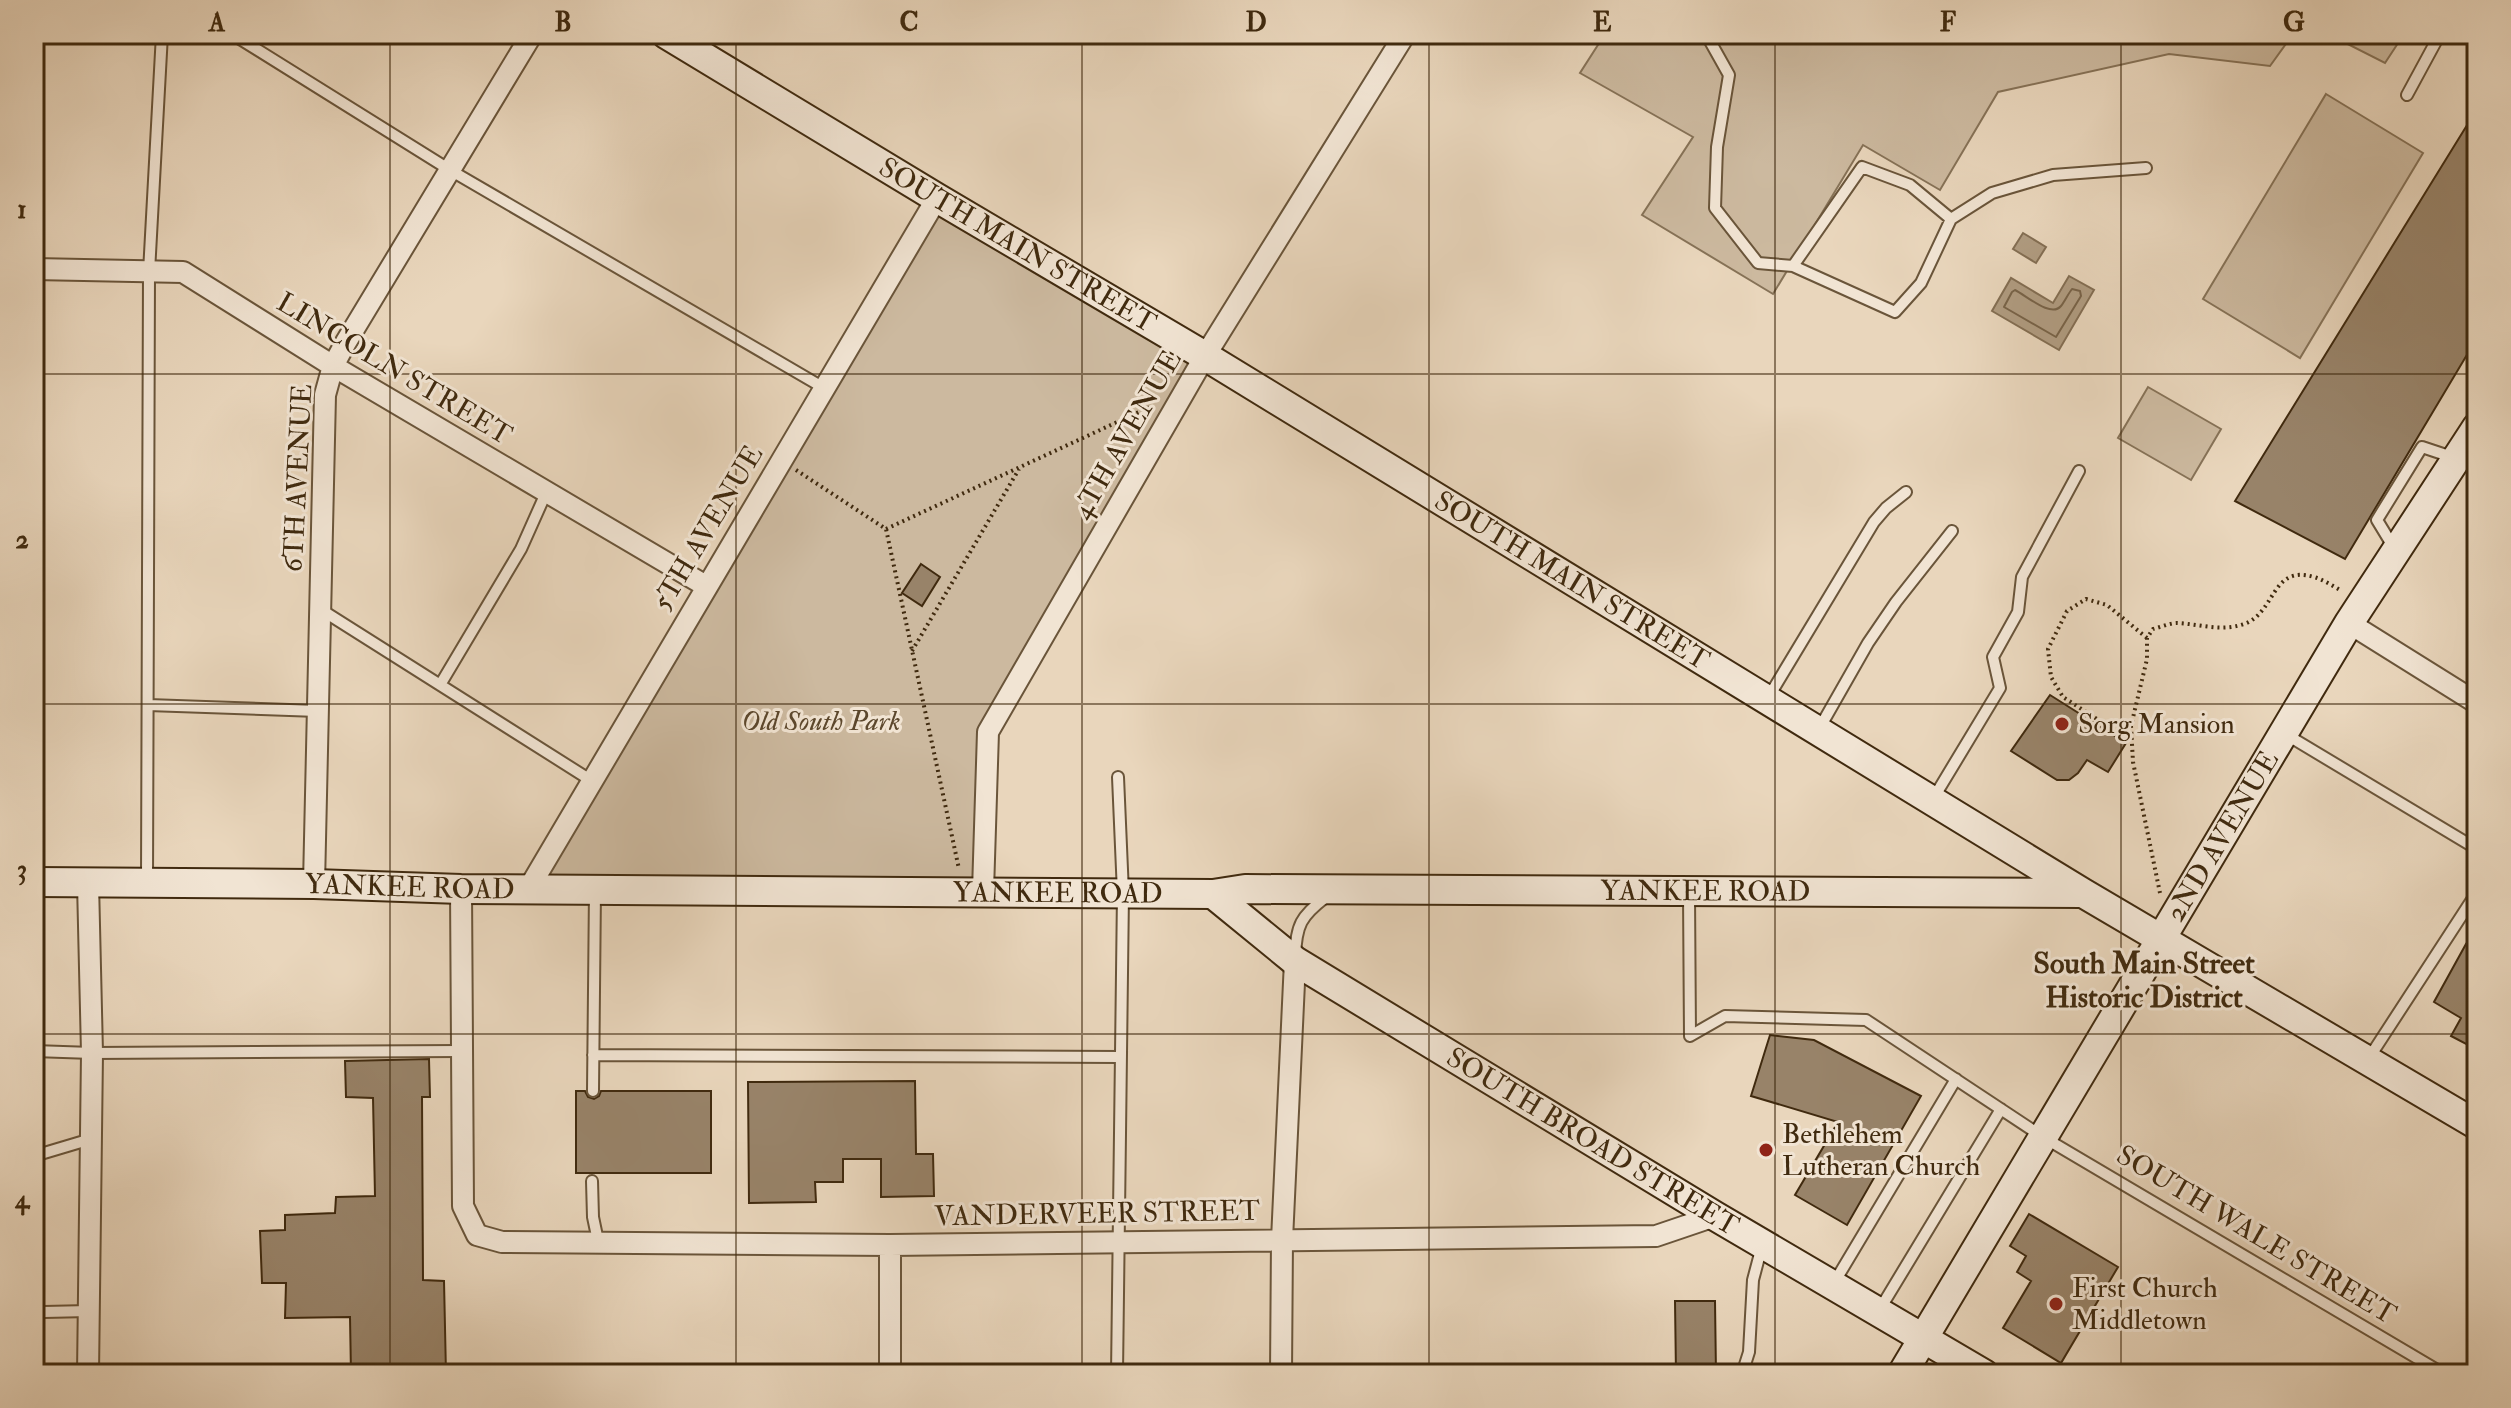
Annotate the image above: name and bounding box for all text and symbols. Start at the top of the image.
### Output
text: A [208,7,226,39]
text: B [554,7,572,39]
text: C [899,7,919,39]
text: D [1245,7,1267,39]
text: E [1593,7,1612,39]
text: F [1940,7,1957,39]
text: G [2283,7,2305,39]
street label: SOUTH MAIN STREET [873,149,1163,341]
text: 1 [17,194,27,226]
street label: LINCOLN STREET [270,285,518,453]
street label: 4TH AVENUE [1064,344,1190,526]
street label: 6TH AVENUE [276,383,320,573]
street label: 5TH AVENUE [645,439,771,617]
street label: SOUTH MAIN STREET [1428,483,1716,678]
text: 2 [15,524,29,556]
park label: Old South Park [741,704,901,739]
place label: Sorg Mansion [2078,707,2235,742]
marker: Sorg Mansion [2053,715,2071,733]
street label: 2ND AVENUE [2158,744,2287,928]
text: 3 [17,854,27,886]
street label: YANKEE ROAD [305,866,515,907]
street label: YANKEE ROAD [1601,873,1810,909]
street label: YANKEE ROAD [953,875,1163,911]
district label: South Main Street Historic District [2033,945,2255,1016]
street label: SOUTH BROAD STREET [1440,1040,1745,1244]
place label: Bethlehem Lutheran Church [1782,1117,1981,1184]
street label: SOUTH WALE STREET [2110,1138,2402,1332]
marker: Bethlehem Lutheran Church [1757,1141,1775,1159]
text: 4 [14,1184,31,1216]
street label: VANDERVEER STREET [934,1194,1261,1234]
place label: First Church Middletown [2072,1271,2218,1338]
marker: First Church Middletown [2047,1295,2065,1313]

